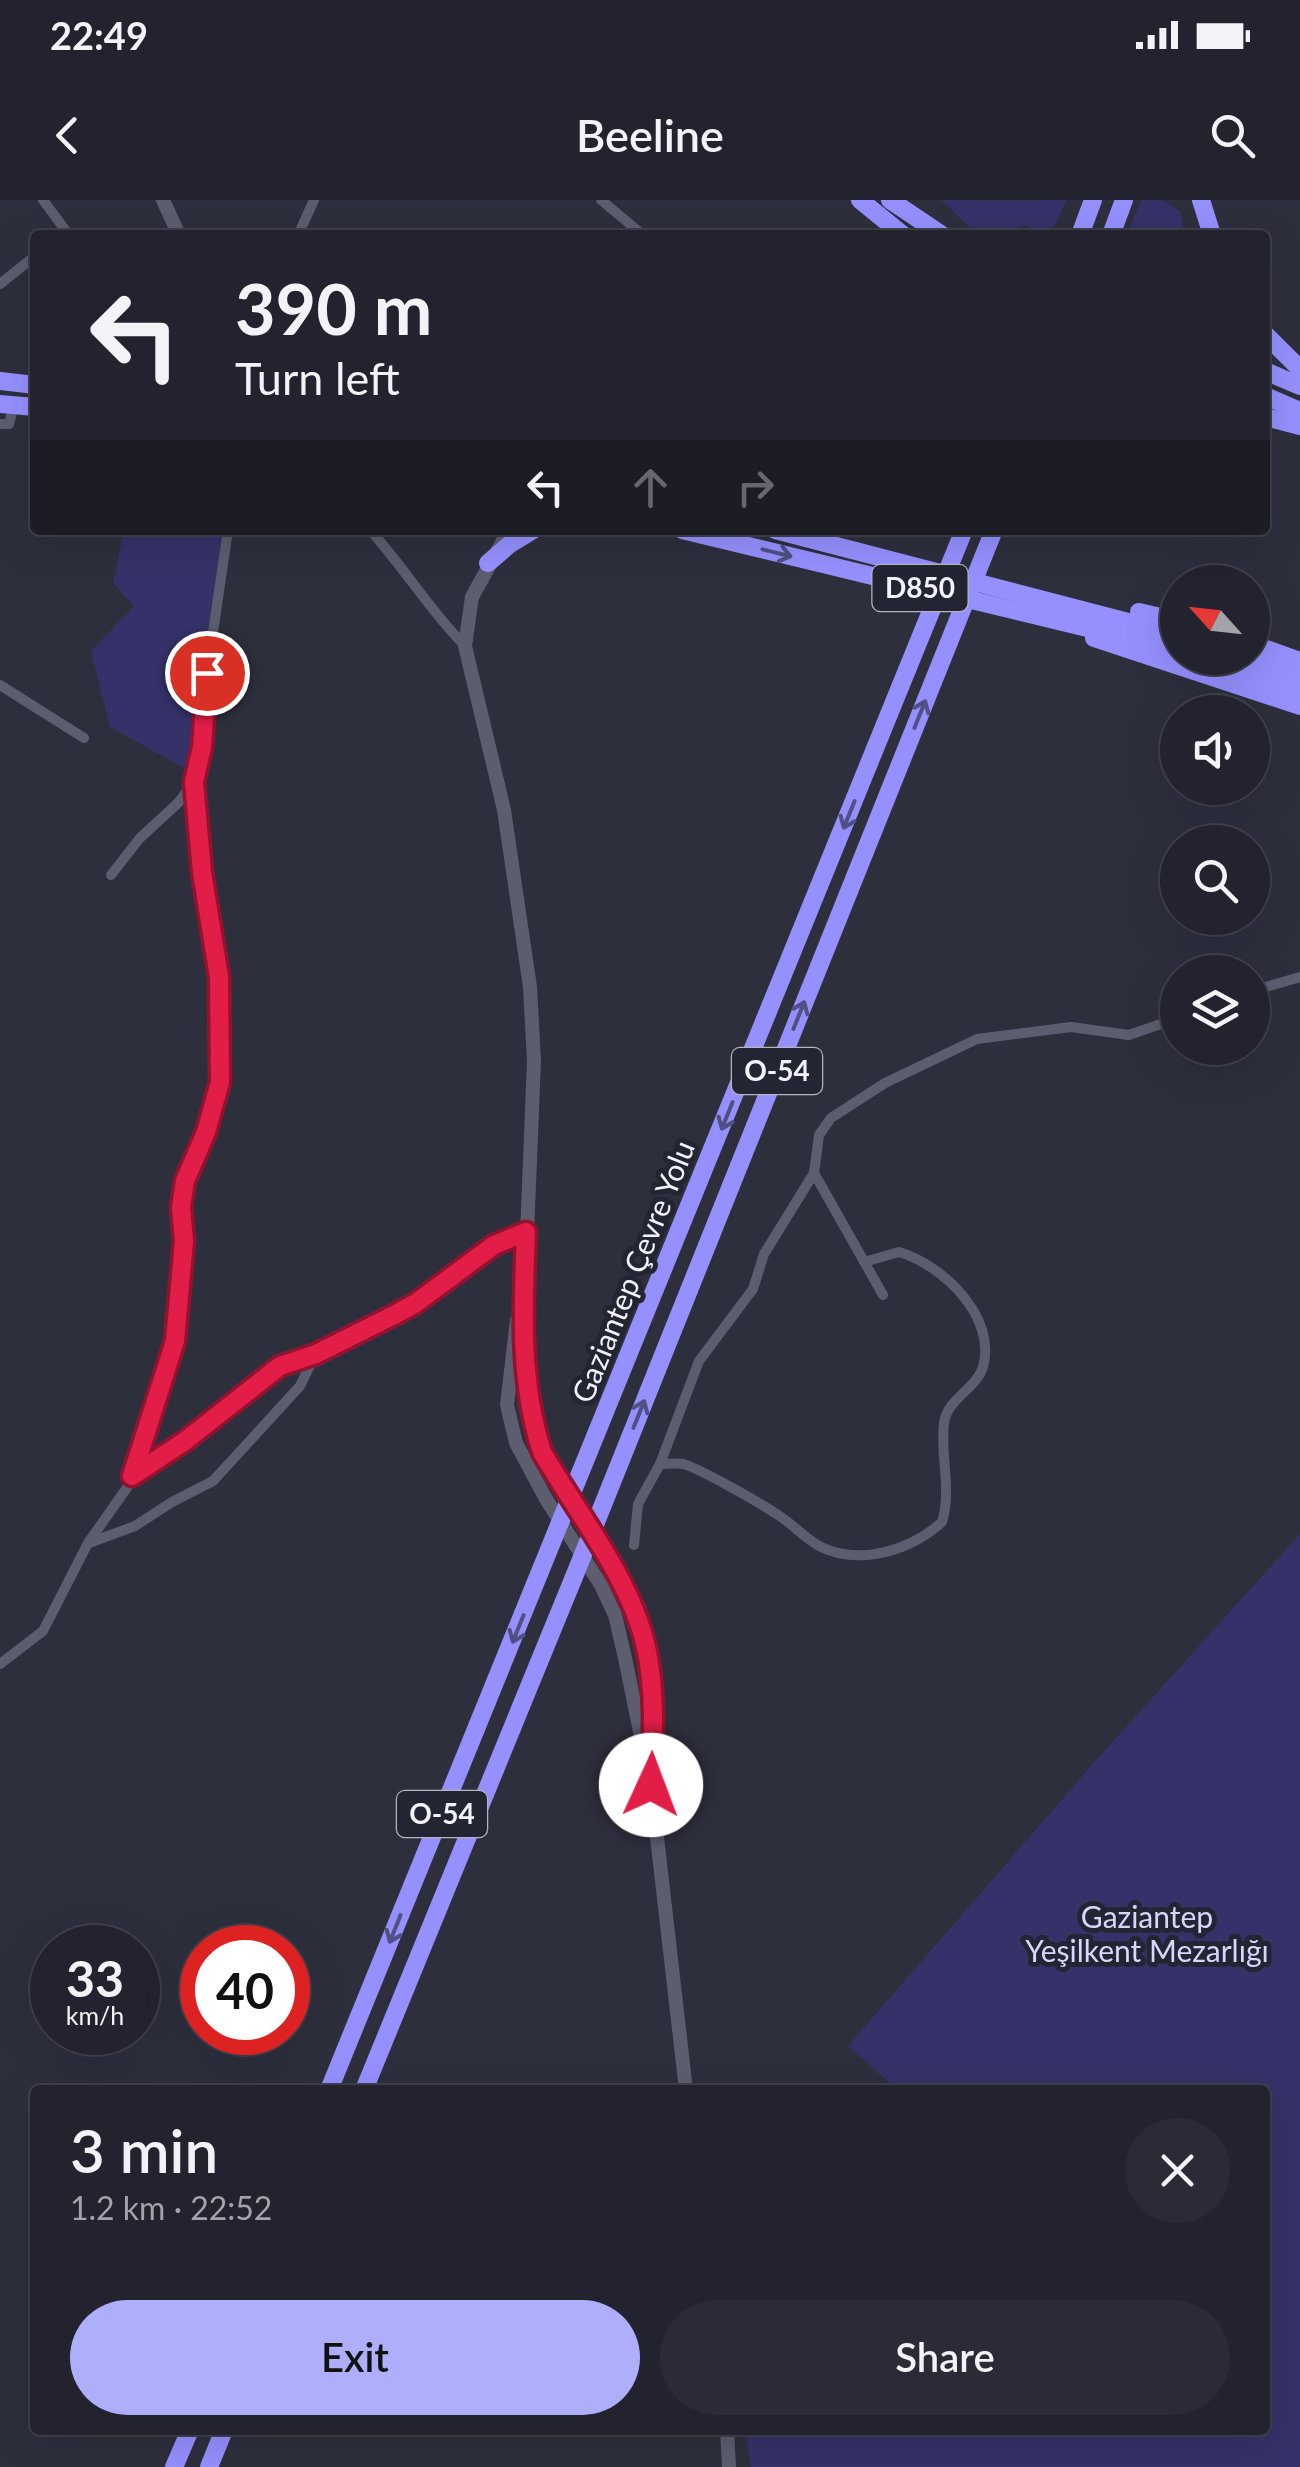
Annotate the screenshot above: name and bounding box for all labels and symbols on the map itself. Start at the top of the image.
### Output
one-way arrow [760,545,792,563]
road number: D850 [872,565,968,611]
north arrow [1160,565,1270,675]
pin [165,631,250,716]
one-way arrow [913,699,931,729]
one-way arrow [838,799,856,830]
one-way arrow [792,1001,810,1031]
road number: O-54 [732,1048,822,1094]
one-way arrow [716,1100,734,1131]
street label: Gaziantep Çevre Yolu [563,1135,701,1408]
one-way arrow [632,1400,650,1430]
one-way arrow [508,1613,526,1644]
position arrow [599,1733,703,1837]
road number: O-54 [397,1791,487,1837]
park label: Gaziantep Yeşilkent Mezarlığı [1025,1898,1269,1968]
one-way arrow [384,1914,402,1944]
speed limit sign: 40 [180,1925,310,2055]

